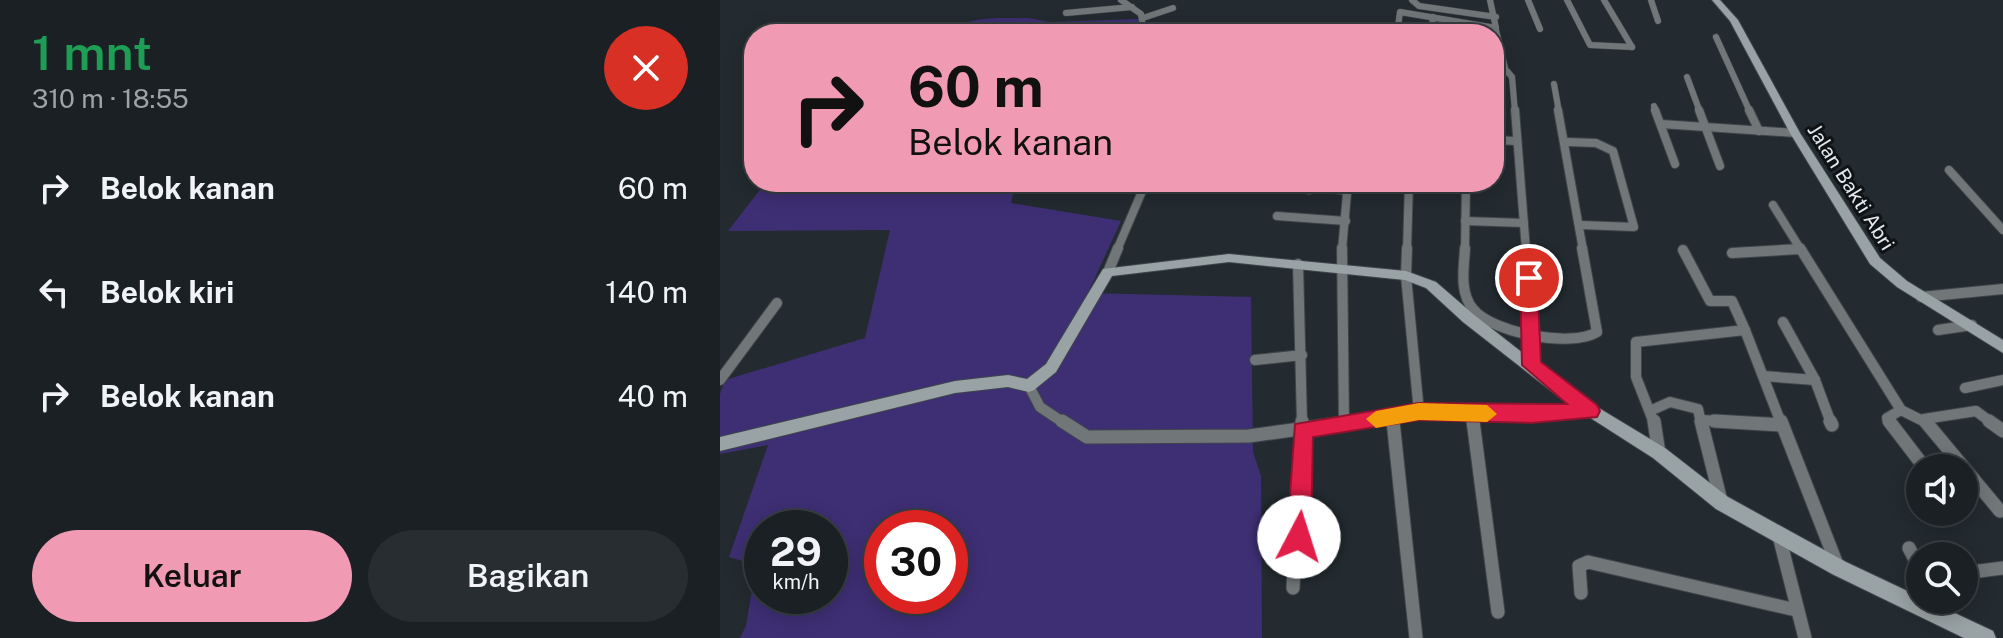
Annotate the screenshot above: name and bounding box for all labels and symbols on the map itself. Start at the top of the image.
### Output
street label: Jalan Bakti Abri [1803,120,1899,254]
pin [1495,244,1563,312]
position arrow [1257,495,1341,579]
speed limit sign: 30 [864,510,968,614]

